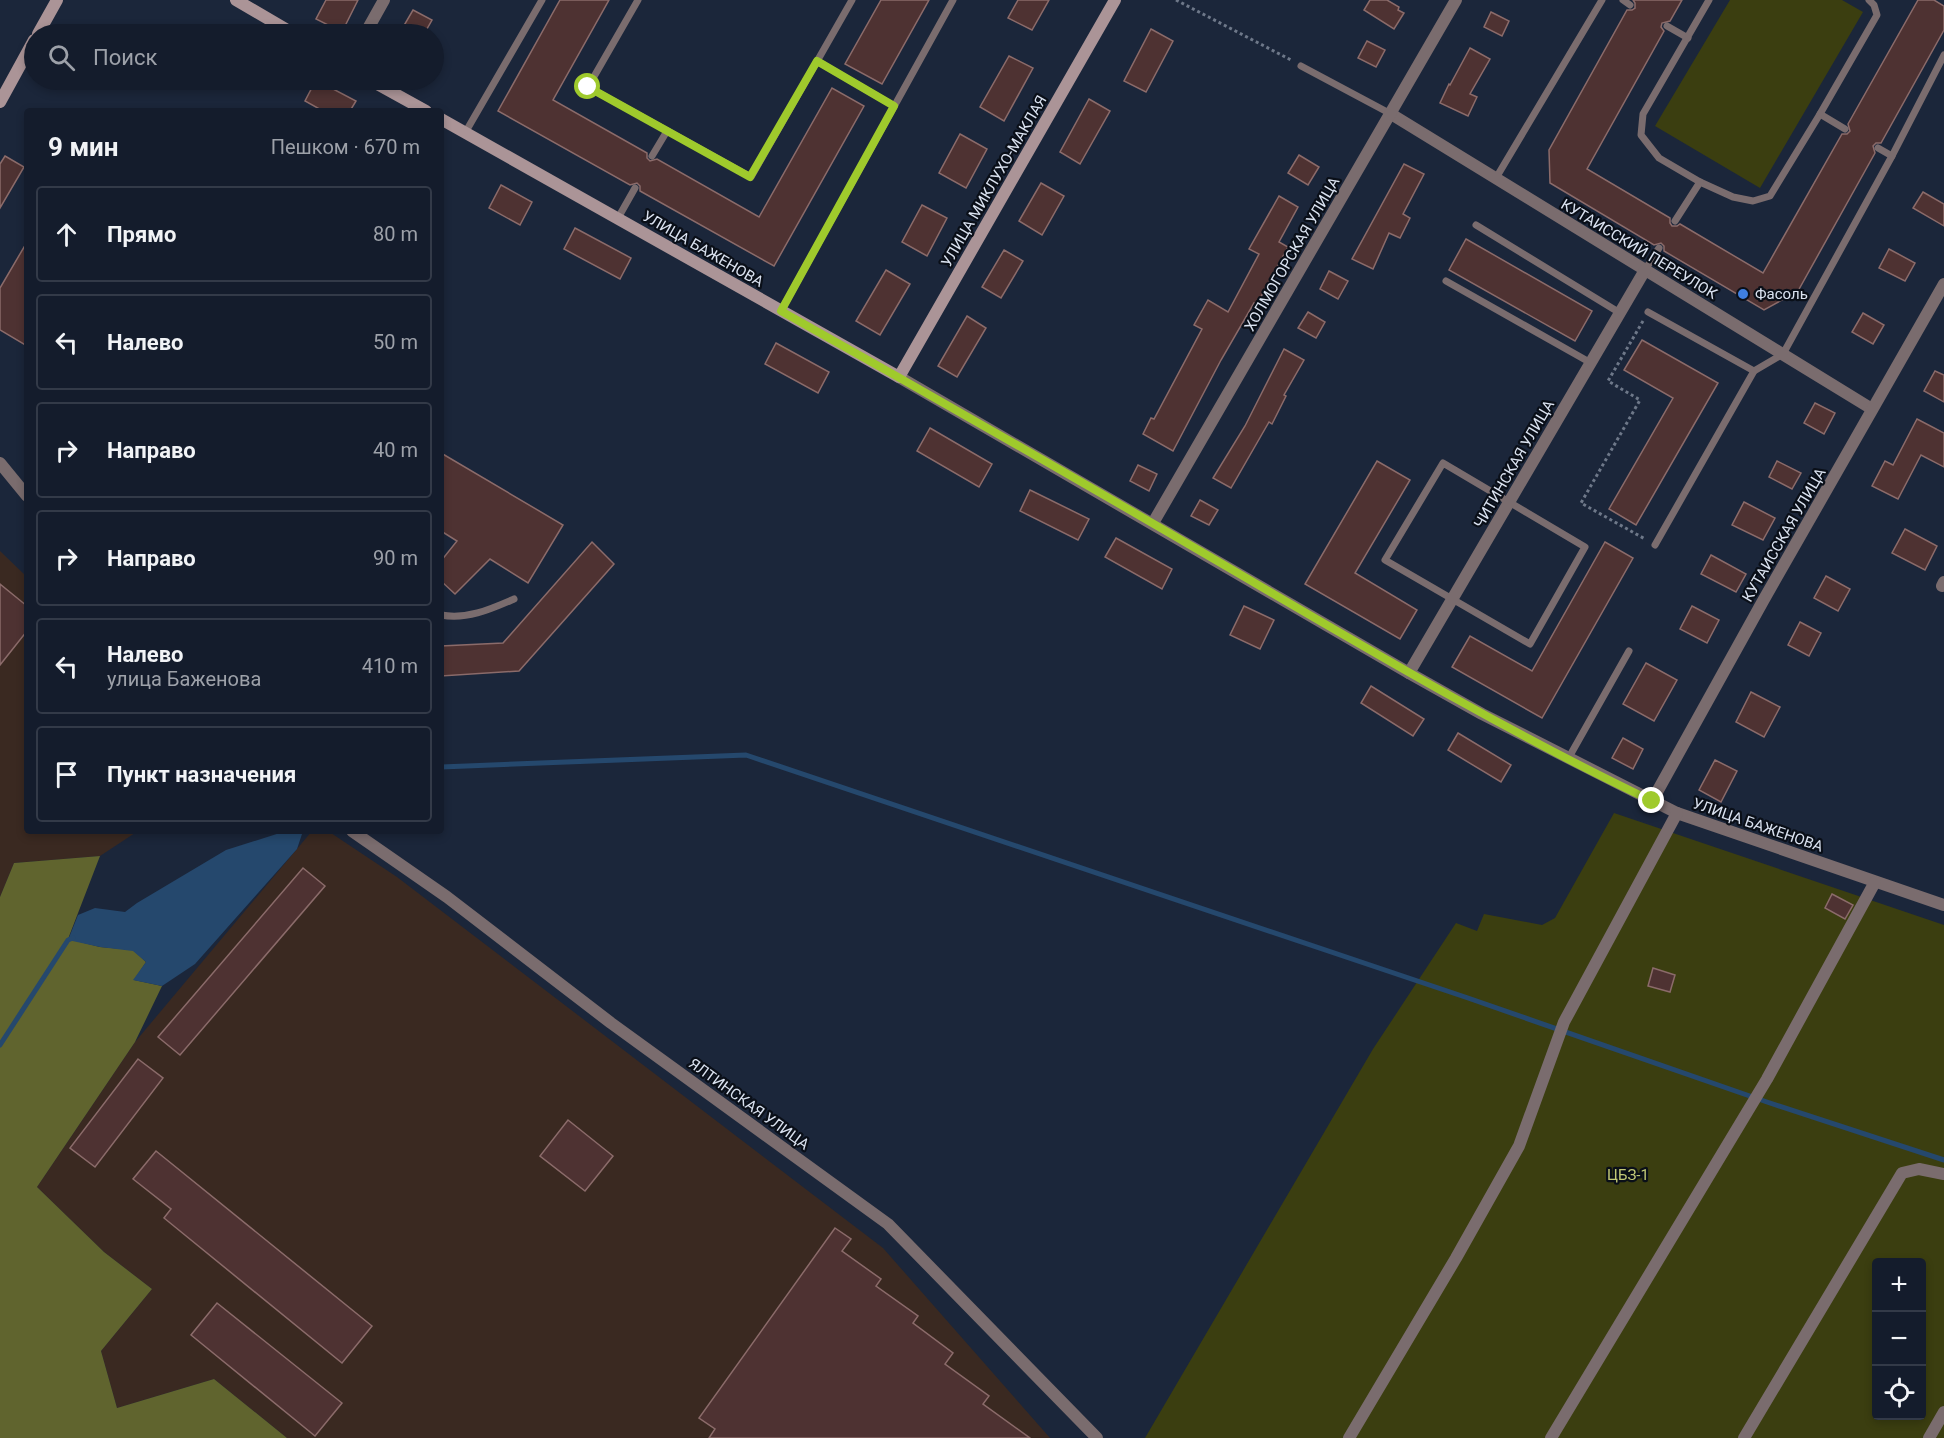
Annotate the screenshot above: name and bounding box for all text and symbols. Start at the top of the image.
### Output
search box [24,24,444,90]
icon: search [45,41,78,74]
text: Поиск [93,45,157,70]
route start [574,73,600,99]
street label: УЛИЦА МИКЛУХО-МАКЛАЯ [937,92,1051,270]
text: 9 мин [48,132,119,162]
text: Пешком · 670 m [271,135,420,159]
street label: ХОЛМОГОРСКАЯ УЛИЦА [1241,174,1344,334]
street label: КУТАИССКИЙ ПЕРЕУЛОК [1558,195,1721,303]
street label: УЛИЦА БАЖЕНОВА [639,207,767,291]
icon: ahead [50,218,83,251]
text: Прямо [107,222,176,247]
text: 80 m [373,222,418,246]
place label: Фасоль [1755,285,1808,303]
marker: Фасоль [1736,287,1750,301]
icon: left [50,326,83,359]
text: Налево [107,330,184,355]
text: 50 m [373,330,418,354]
street label: ЧИТИНСКАЯ УЛИЦА [1470,397,1558,531]
icon: right [50,434,83,467]
text: Направо [107,438,196,463]
text: 40 m [373,438,418,462]
street label: КУТАИССКАЯ УЛИЦА [1738,465,1830,605]
icon: right [50,542,83,575]
text: Направо [107,546,196,571]
text: 90 m [373,546,418,570]
text: Налево [107,642,184,667]
icon: left [50,650,83,683]
text: 410 m [362,654,418,678]
text: улица Баженова [107,667,261,691]
icon: arrive [50,758,83,791]
text: Пункт назначения [107,762,296,787]
route end [1638,787,1664,813]
street label: УЛИЦА БАЖЕНОВА [1691,794,1826,856]
street label: ЯЛТИНСКАЯ УЛИЦА [685,1054,813,1154]
park label: ЦБЗ-1 [1607,1166,1649,1184]
map controls [1872,1258,1926,1420]
button: + [1872,1258,1926,1312]
button: − [1872,1312,1926,1366]
button: locate [1872,1366,1926,1420]

